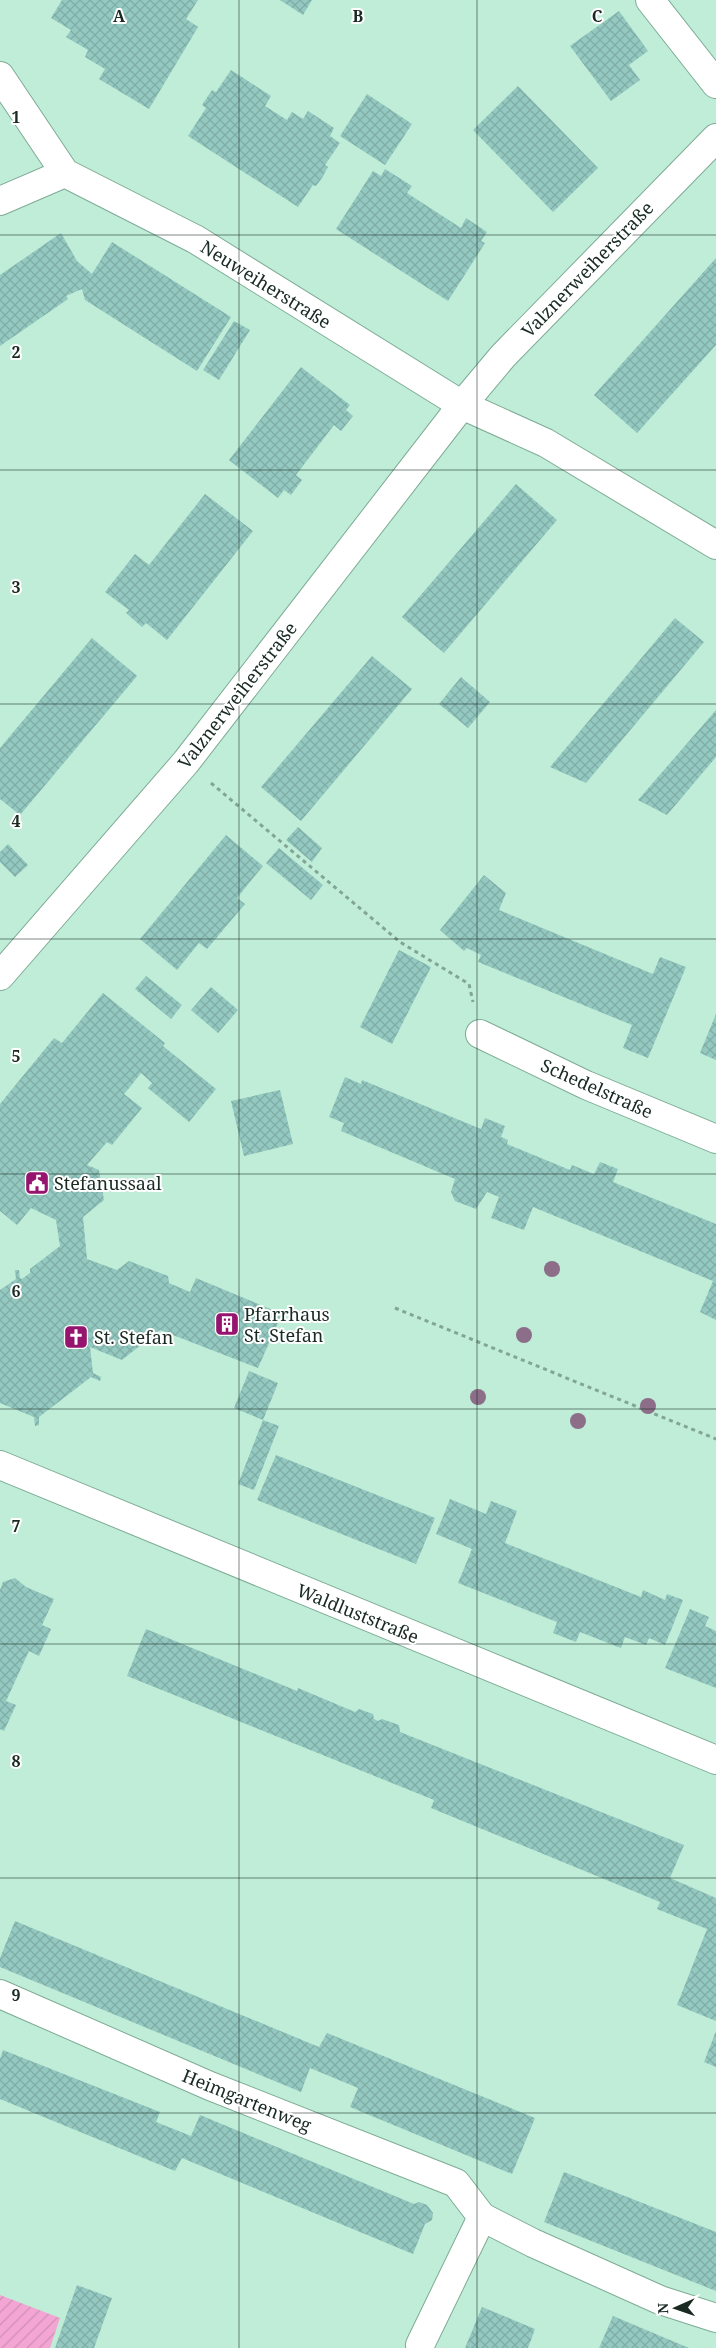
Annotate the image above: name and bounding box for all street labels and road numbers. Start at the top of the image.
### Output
street label: Valznerweiherstraße [516,196,658,342]
street label: Neuweiherstraße [196,234,336,334]
street label: Valznerweiherstraße [172,617,302,773]
street label: Schedelstraße [537,1053,657,1123]
street label: Waldluststraße [293,1578,423,1648]
street label: Heimgartenweg [179,2063,315,2137]

